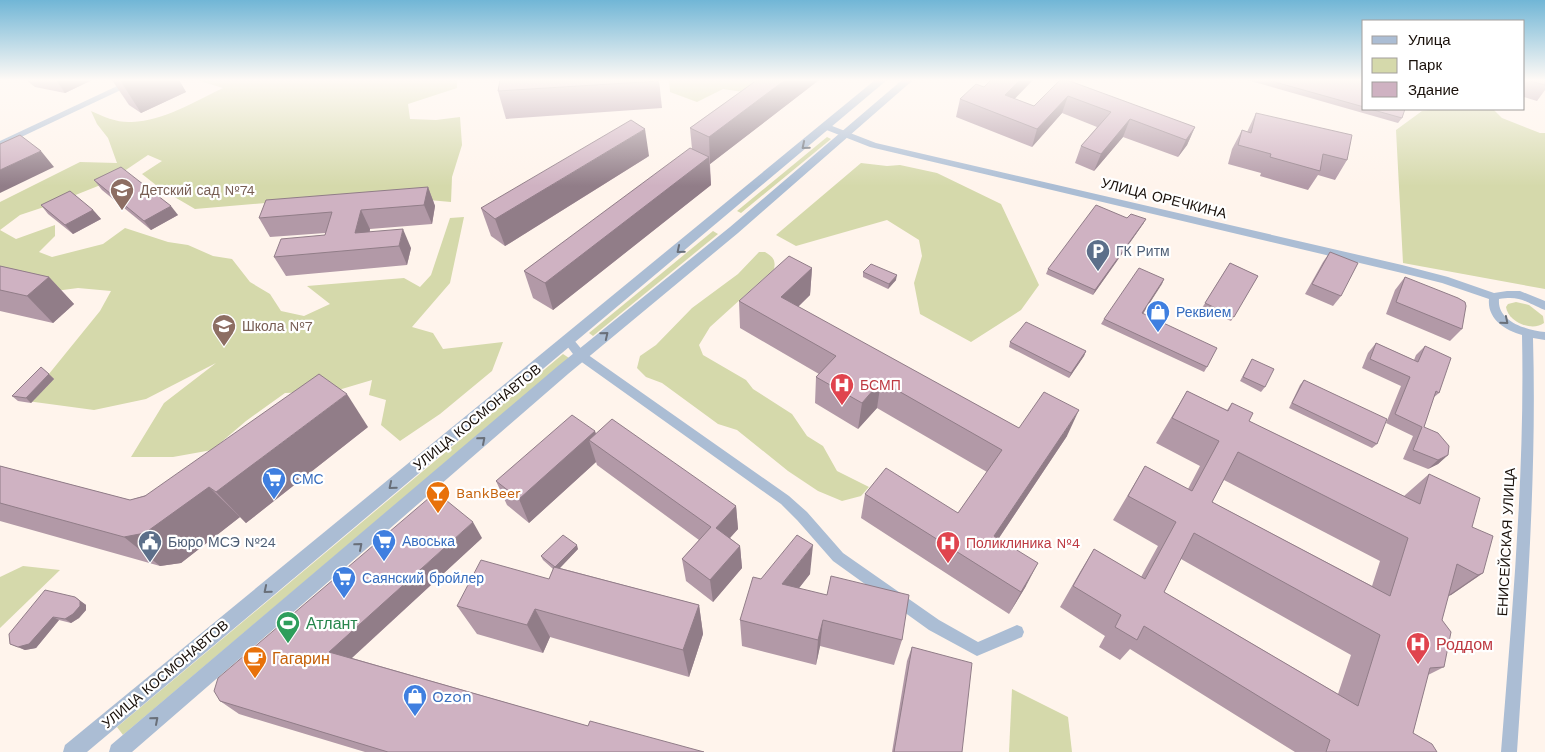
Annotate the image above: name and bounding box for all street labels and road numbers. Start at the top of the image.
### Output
street label: УЛИЦА ОРЕЧКИНА [1100,175,1229,221]
street label: УЛИЦА КОСМОНАВТОВ [410,361,544,473]
street label: ЕНИСЕЙСКАЯ УЛИЦА [1493,467,1518,617]
street label: УЛИЦА КОСМОНАВТОВ [99,617,231,731]

